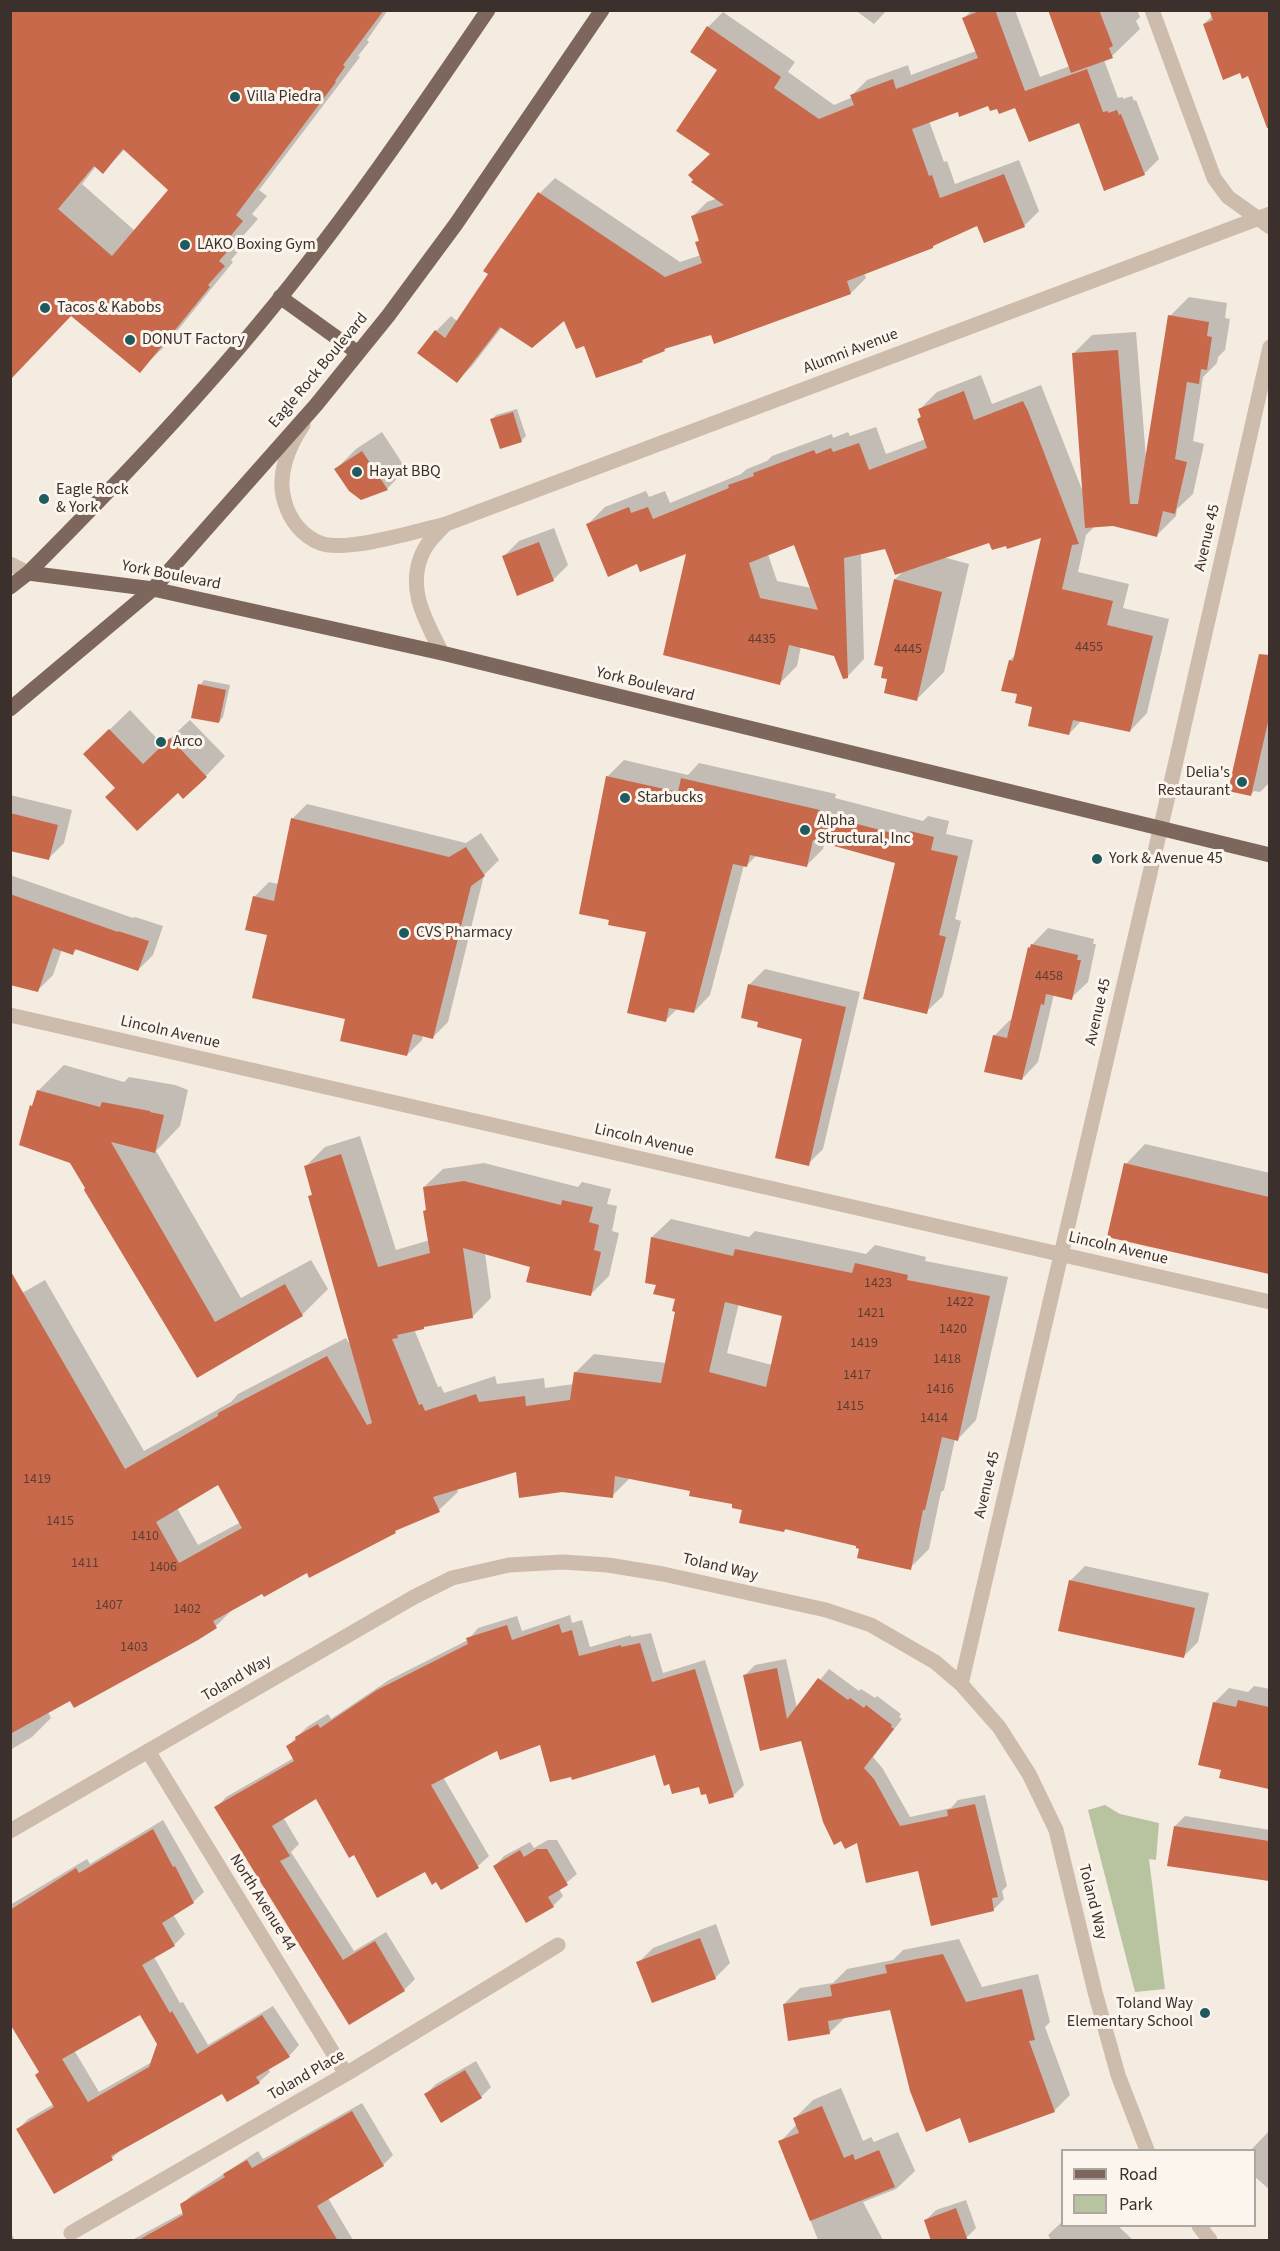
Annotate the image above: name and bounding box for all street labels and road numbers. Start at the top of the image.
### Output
street label: Eagle Rock Boulevard [265,310,373,432]
street label: Alumni Avenue [801,325,901,379]
street label: Avenue 45 [1191,503,1225,573]
street label: York Boulevard [120,557,222,595]
street label: York Boulevard [594,664,696,706]
street label: Avenue 45 [1082,977,1116,1047]
street label: Lincoln Avenue [118,1012,222,1054]
street label: Lincoln Avenue [592,1120,696,1162]
street label: Lincoln Avenue [1066,1228,1170,1270]
street label: Avenue 45 [971,1450,1005,1520]
street label: Toland Way [680,1550,760,1586]
street label: Toland Way [199,1651,275,1707]
street label: North Avenue 44 [225,1851,299,1955]
street label: Toland Way [1073,1862,1111,1942]
street label: Toland Place [265,2046,349,2106]

